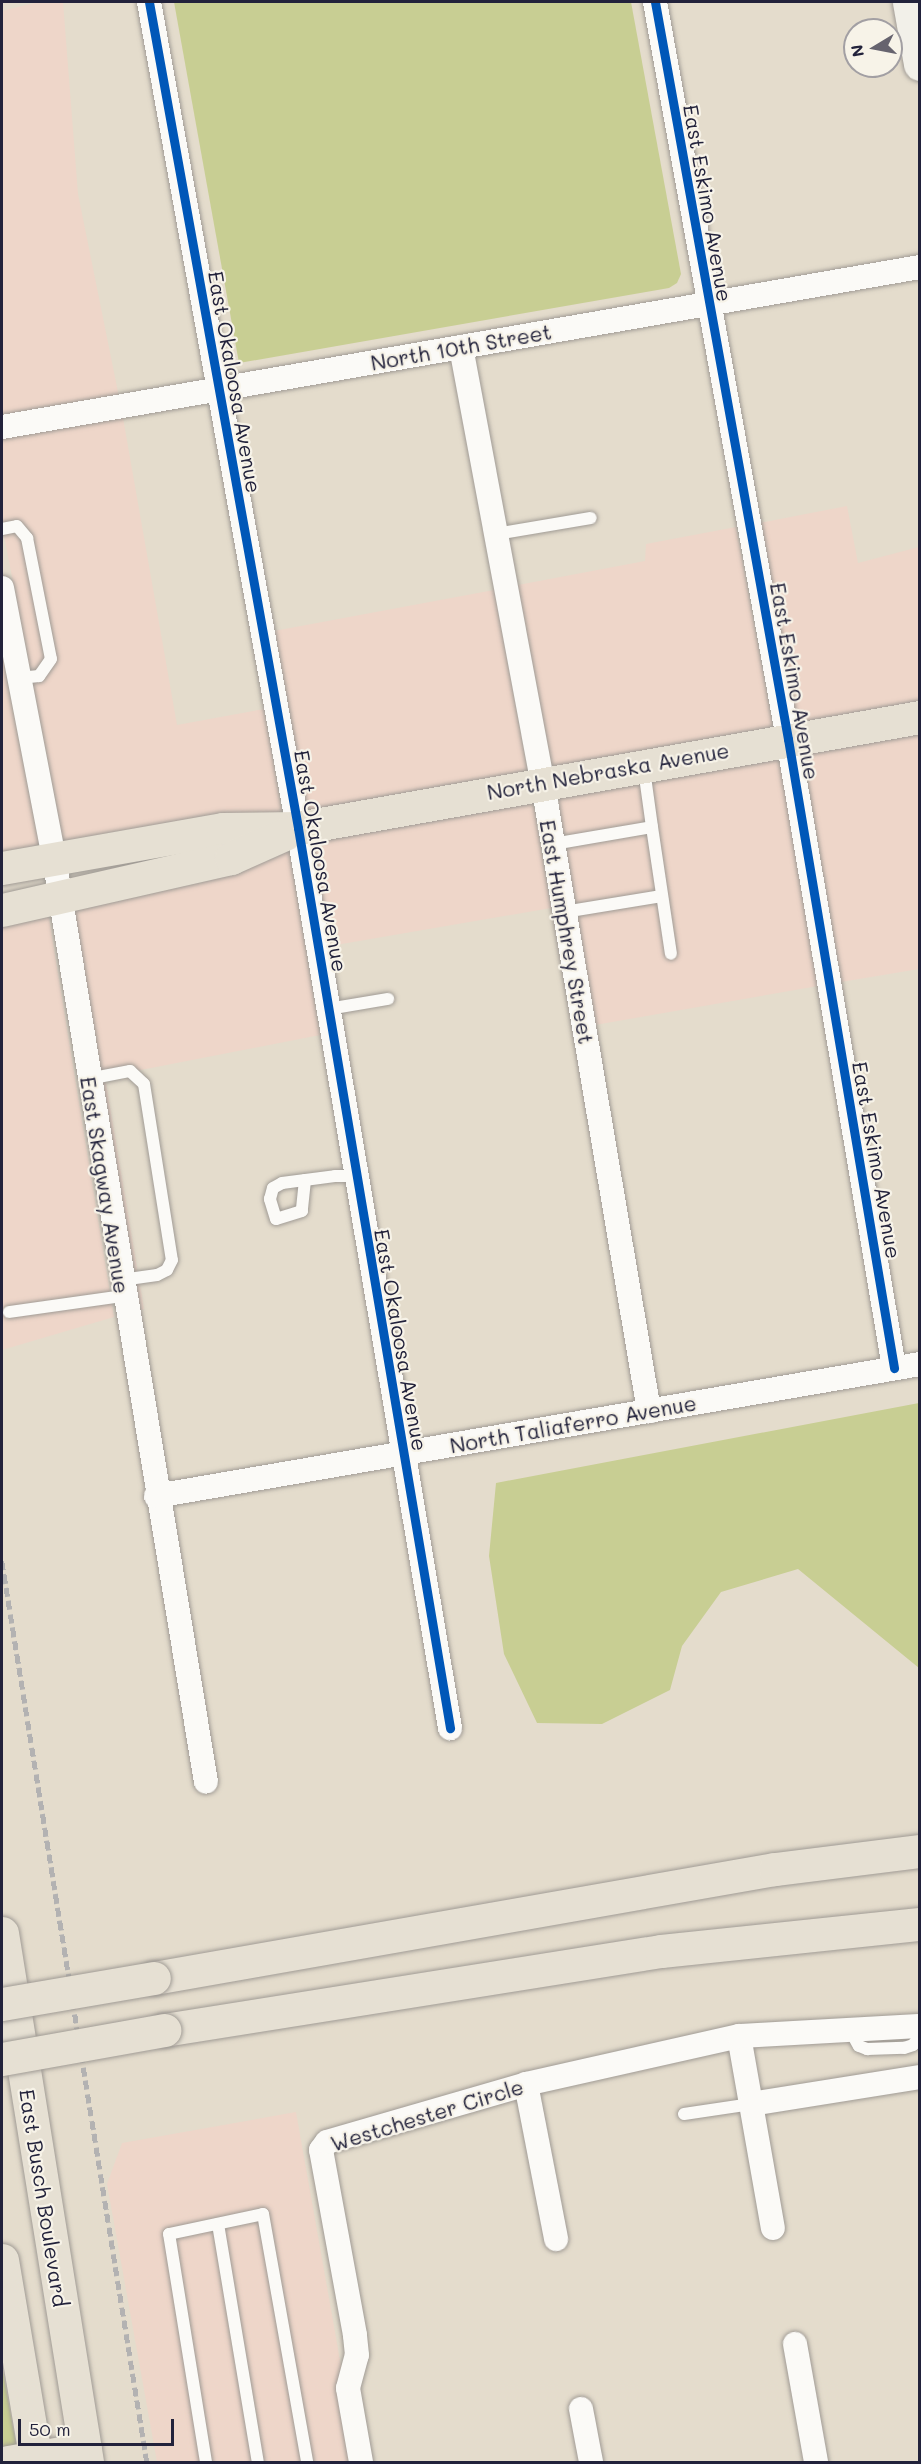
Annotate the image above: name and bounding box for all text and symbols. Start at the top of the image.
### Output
north arrow [843,18,903,78]
text: N [845,43,868,59]
street label: East Eskimo Avenue [678,102,738,304]
street label: East Okaloosa Avenue [203,269,267,495]
street label: North 10th Street [369,319,553,375]
street label: East Eskimo Avenue [765,580,825,782]
street label: North Nebraska Avenue [485,737,731,805]
street label: East Okaloosa Avenue [289,748,353,974]
street label: East Humphrey Street [535,818,599,1046]
street label: East Eskimo Avenue [847,1059,907,1261]
street label: East Skagway Avenue [75,1075,135,1295]
street label: East Okaloosa Avenue [369,1227,433,1453]
street label: North Taliaferro Avenue [448,1390,698,1458]
street label: Westchester Circle [328,2074,526,2156]
street label: East Busch Boulevard [14,2087,74,2309]
scale bar [21,2407,177,2445]
text: 50 m [29,2417,71,2441]

